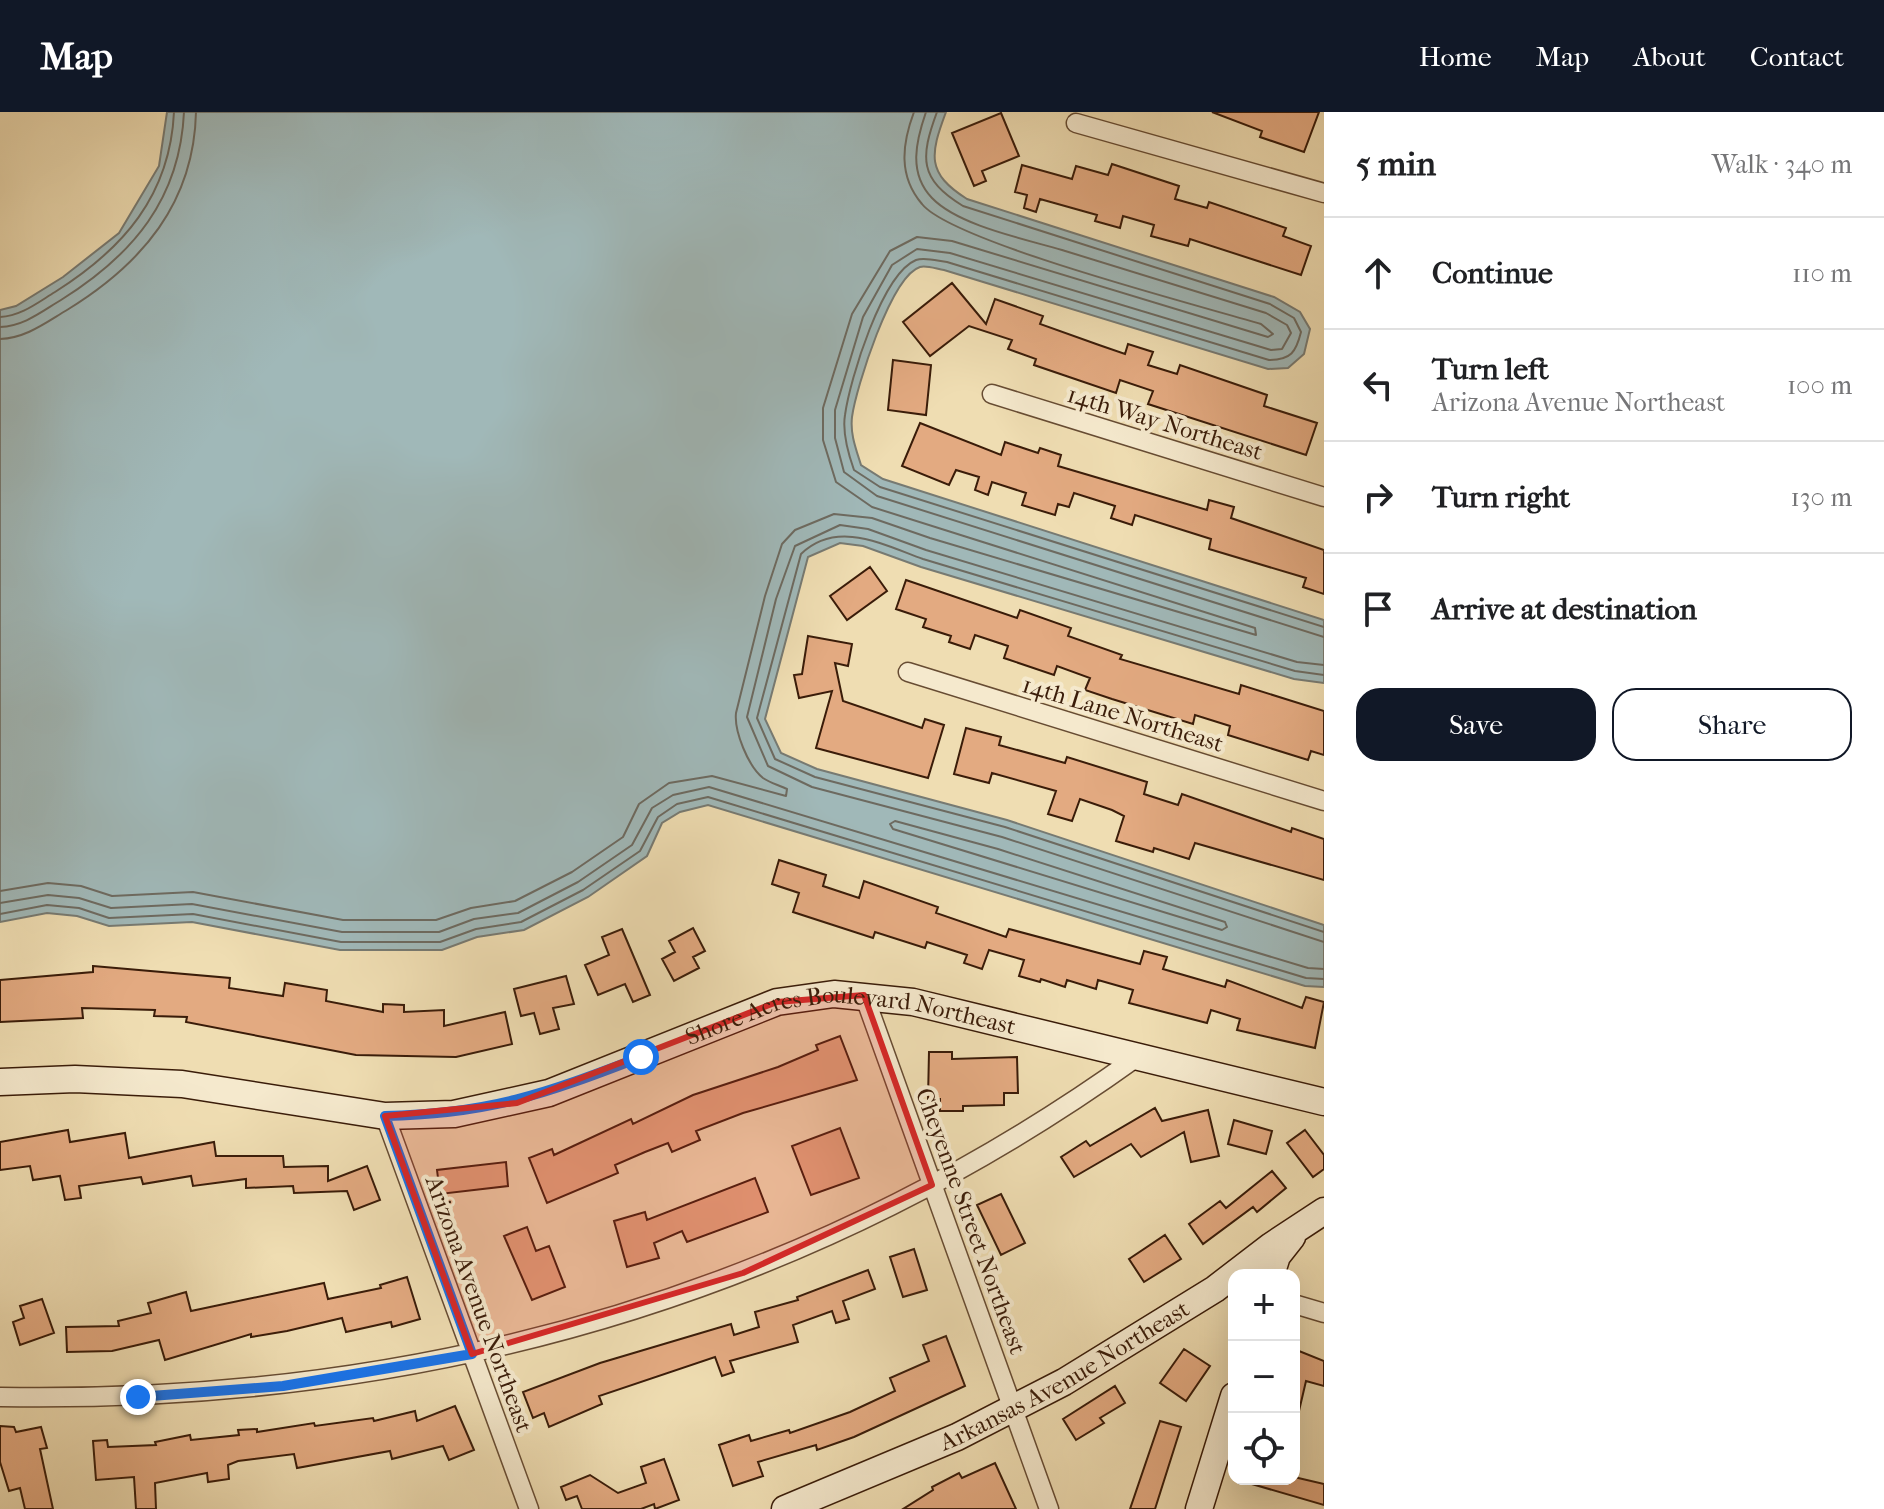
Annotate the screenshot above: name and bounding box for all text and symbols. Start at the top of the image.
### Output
text: Map [40,34,113,79]
text: Home [1419,40,1492,73]
text: Map [1536,40,1589,73]
text: About [1633,40,1706,73]
text: Contact [1750,40,1844,73]
text: 5 min [1356,144,1436,184]
text: Walk · 340 m [1712,149,1852,180]
icon: ahead [1356,251,1400,295]
text: Continue [1432,256,1553,291]
text: 110 m [1792,258,1852,289]
text: Turn left [1432,352,1549,387]
icon: left [1356,363,1400,407]
text: 100 m [1787,370,1852,401]
street label: 14th Way Northeast [1064,380,1267,466]
text: Arizona Avenue Northeast [1432,387,1725,418]
icon: right [1356,475,1400,519]
text: Turn right [1432,480,1570,515]
text: 130 m [1791,482,1852,513]
icon: arrive [1356,587,1400,631]
text: Arrive at destination [1432,592,1697,627]
street label: 14th Lane Northeast [1019,670,1227,758]
button: Save [1356,688,1596,761]
button: Share [1612,688,1852,761]
street label: Shore Acres Boulevard Northeast [681,980,1019,1051]
route start [623,1039,659,1075]
street label: Cheyenne Street Northeast [910,1084,1032,1358]
street label: Arizona Avenue Northeast [419,1171,539,1436]
map controls [1228,1269,1300,1485]
button: + [1228,1269,1300,1341]
street label: Arkansas Avenue Northeast [935,1294,1195,1457]
button: − [1228,1341,1300,1413]
route end [120,1379,156,1415]
button: locate [1228,1413,1300,1485]

